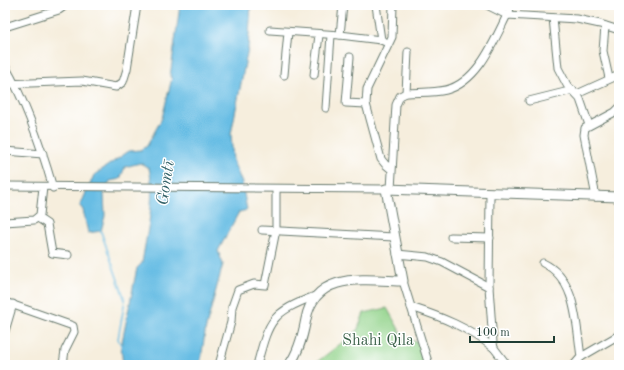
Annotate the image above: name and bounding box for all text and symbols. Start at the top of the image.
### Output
water label: Gomtī [154,158,178,207]
scale bar [470,318,554,344]
text: 100 m [476,327,510,339]
park label: Shahi Qila [342,333,414,349]

